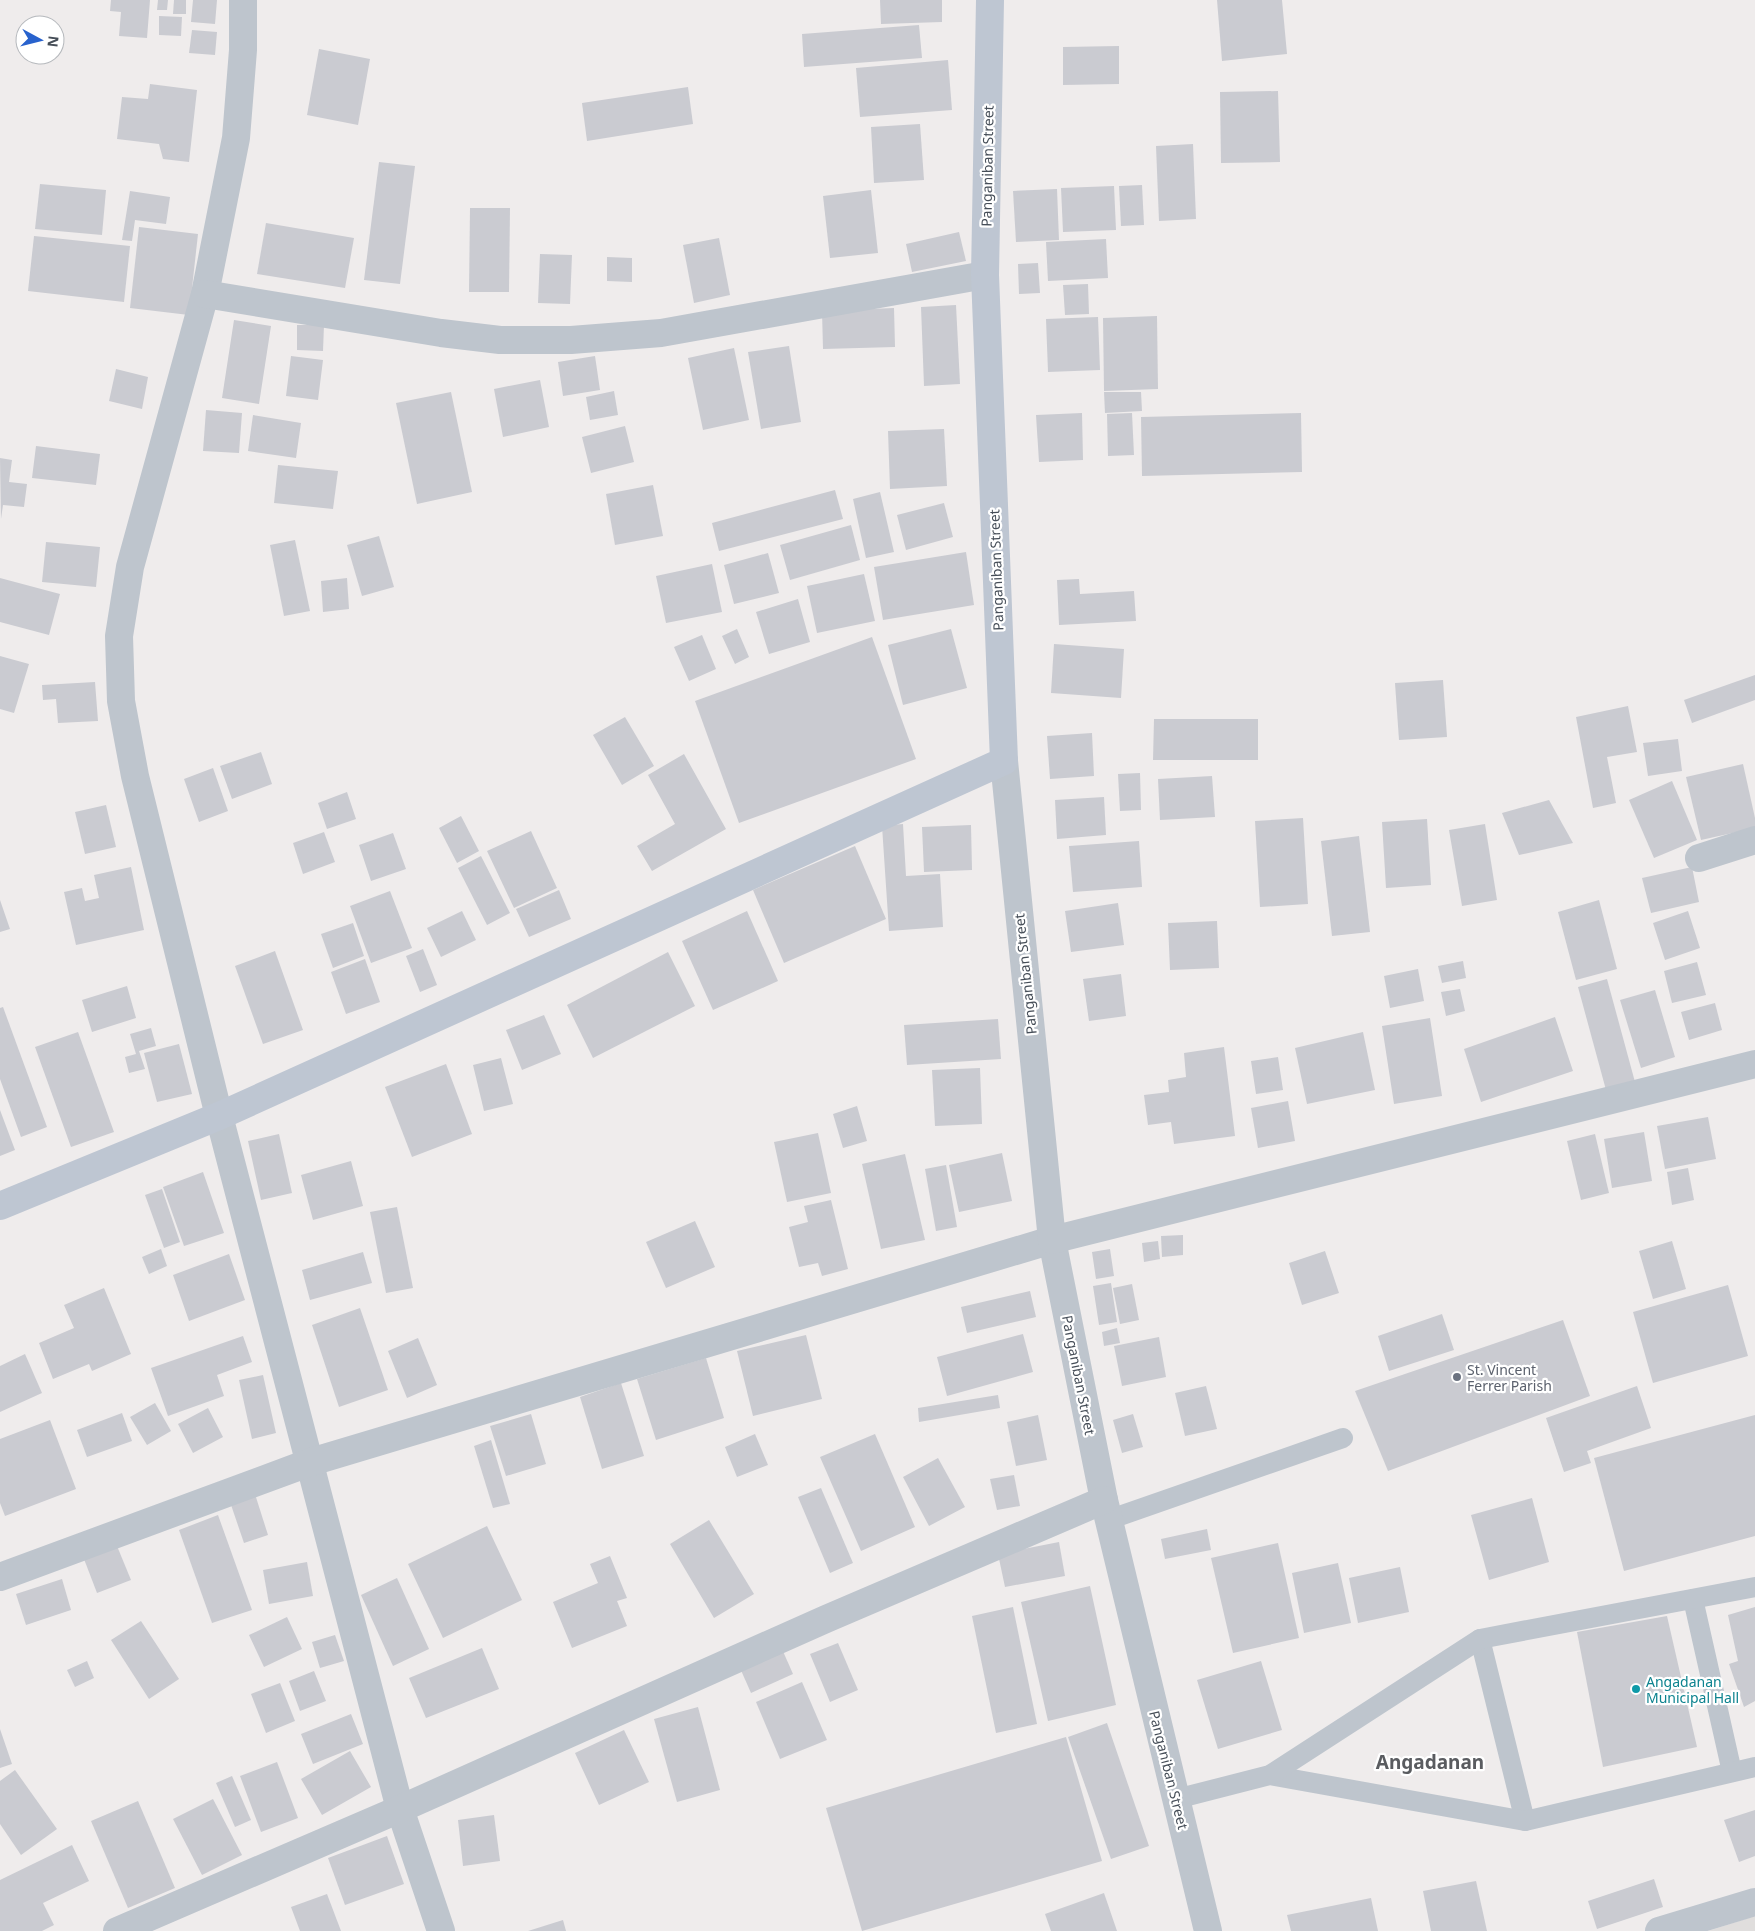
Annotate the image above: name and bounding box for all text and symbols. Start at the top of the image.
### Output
north arrow [15,15,65,65]
text: N [43,35,64,48]
street label: Panganiban Street [976,105,998,227]
street label: Panganiban Street [984,509,1008,631]
street label: Panganiban Street [1009,913,1041,1035]
street label: Panganiban Street [1058,1314,1100,1436]
place label: St. Vincent Ferrer Parish [1467,1360,1552,1395]
marker: St. Vincent Ferrer Parish [1451,1371,1463,1383]
place label: Angadanan Municipal Hall [1646,1672,1739,1707]
marker: Angadanan Municipal Hall [1630,1683,1642,1695]
street label: Panganiban Street [1145,1709,1193,1831]
district label: Angadanan [1376,1749,1484,1775]

